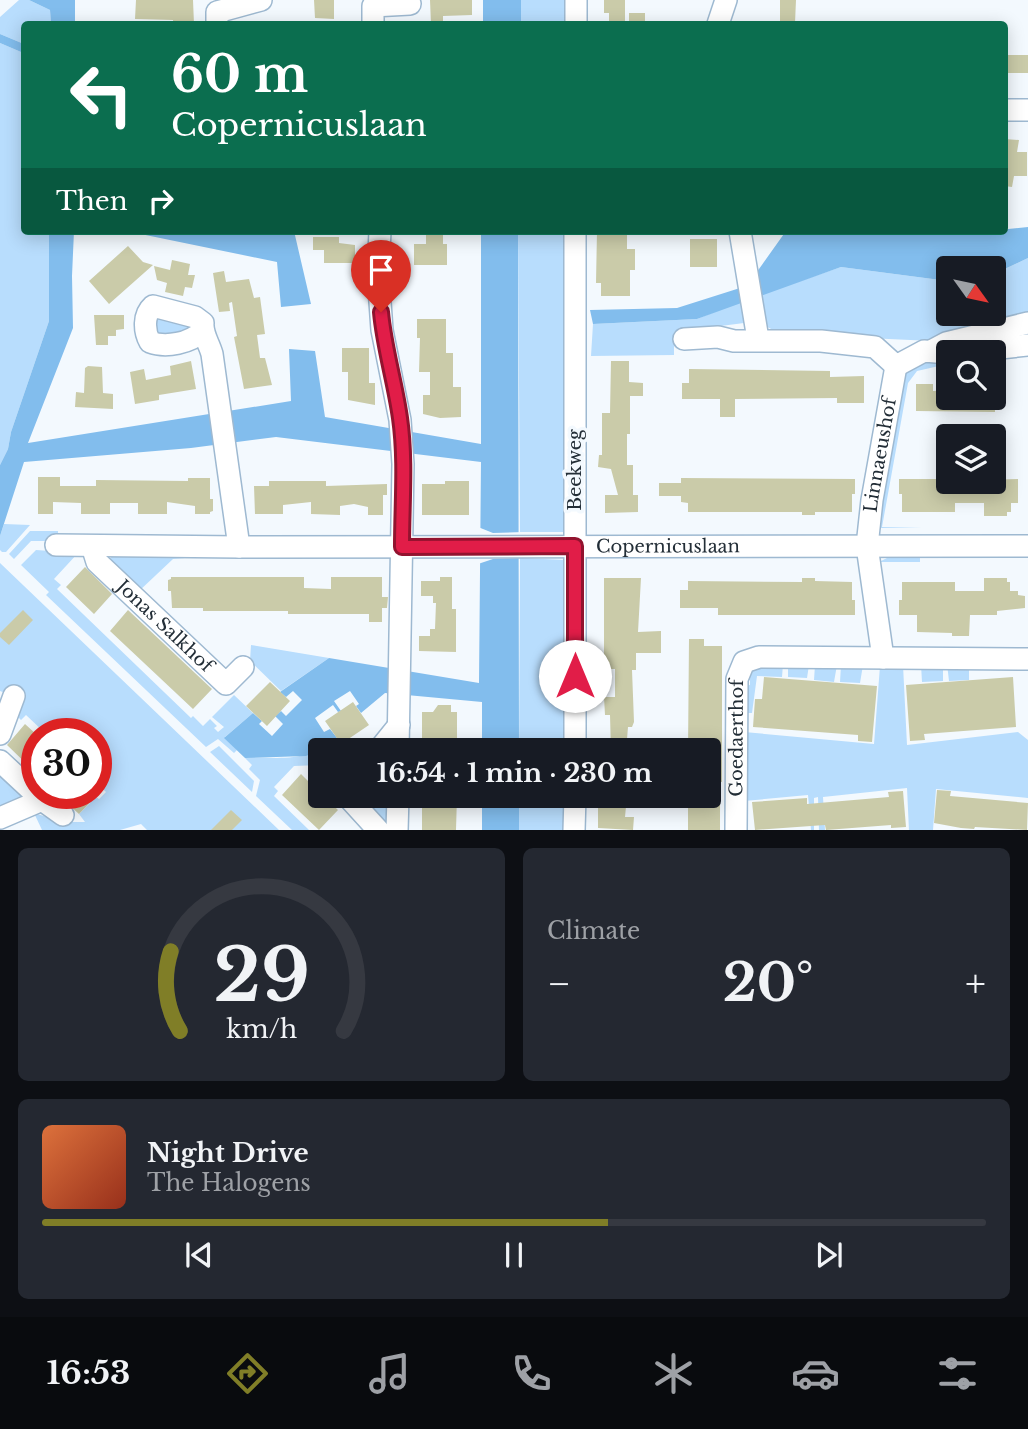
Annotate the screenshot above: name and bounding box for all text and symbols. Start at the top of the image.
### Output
text: 60 m [171,44,308,105]
icon: left [56,49,147,140]
text: Copernicuslaan [171,105,427,145]
icon: right [142,182,180,220]
text: Then [56,185,128,217]
pin [351,240,411,312]
icon: arrive [362,251,400,289]
north arrow [936,256,1006,326]
map controls [936,256,1006,494]
button: search [936,340,1006,410]
street label: Linnaeushof [860,393,902,514]
button: layers [936,424,1006,494]
street label: Beekweg [564,429,586,511]
street label: Copernicuslaan [596,535,740,558]
street label: Jonas Salkhof [111,574,219,679]
position arrow [538,639,612,713]
street label: Goedaerthof [725,677,748,797]
speed limit sign: 30 [21,718,112,809]
text: 16:54 · 1 min · 230 m [377,757,652,789]
text: Climate [547,917,640,945]
text: 29 [213,930,310,1021]
text: 20° [723,951,813,1015]
text: − [547,960,571,1007]
text: + [965,960,986,1007]
text: km/h [226,1013,297,1044]
text: Night Drive [147,1137,309,1169]
text: The Halogens [147,1169,311,1197]
icon: previous [180,1236,218,1274]
icon: pause [495,1236,533,1274]
icon: next [810,1236,848,1274]
icon: directions [223,1349,272,1398]
icon: music [365,1349,414,1398]
icon: phone [507,1349,556,1398]
icon: climate [649,1349,698,1398]
icon: car [791,1349,840,1398]
icon: filters [933,1349,982,1398]
text: 16:53 [46,1353,130,1393]

